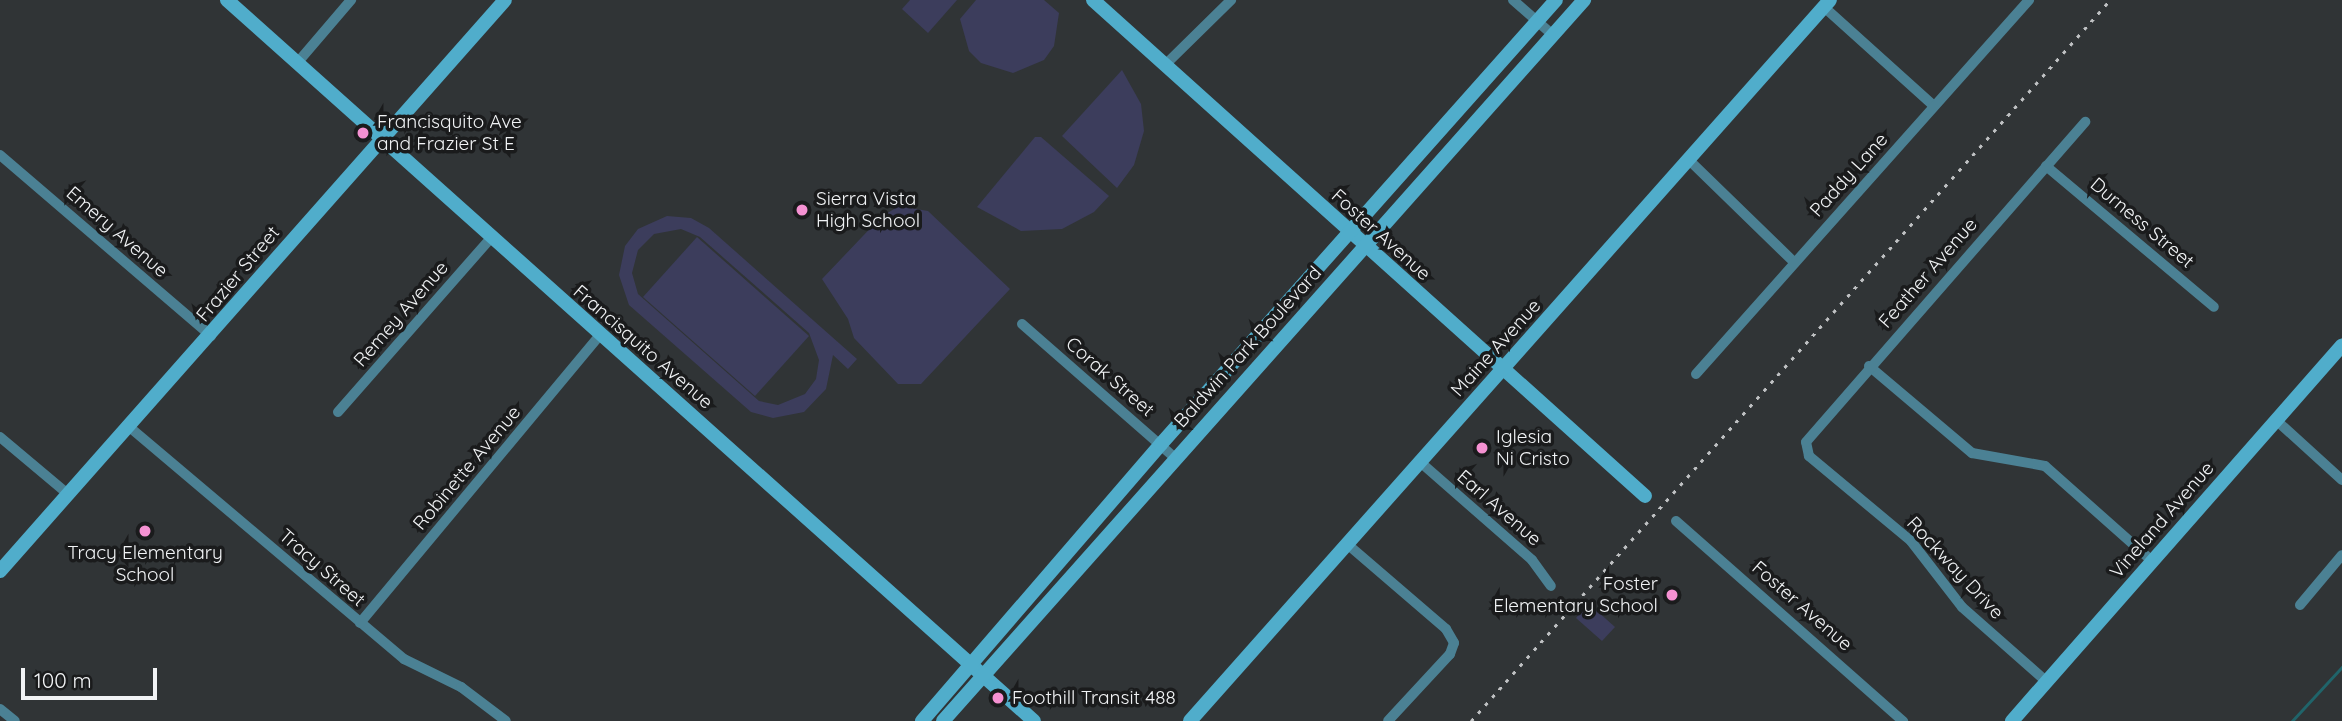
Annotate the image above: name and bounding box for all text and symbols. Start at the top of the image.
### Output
place label: Francisquito Ave and Frazier St E [377,111,522,155]
marker: Francisquito Ave and Frazier St E [355,125,371,141]
street label: Paddy Lane [1805,128,1893,222]
street label: Durness Street [2085,173,2199,273]
street label: Emery Avenue [62,182,172,282]
street label: Foster Avenue [1327,185,1435,285]
place label: Sierra Vista High School [816,188,920,232]
marker: Sierra Vista High School [794,202,810,218]
street label: Feather Avenue [1874,213,1982,333]
street label: Frazier Street [191,222,285,326]
street label: Remey Avenue [349,257,453,371]
street label: Baldwin Park Boulevard [1170,262,1326,432]
street label: Francisquito Avenue [569,280,717,414]
street label: Maine Avenue [1446,295,1546,401]
street label: Corak Street [1061,332,1159,422]
street label: Robinette Avenue [408,401,526,535]
place label: Iglesia Ni Cristo [1496,426,1570,470]
marker: Iglesia Ni Cristo [1474,440,1490,456]
street label: Vineland Avenue [2105,457,2219,583]
street label: Earl Avenue [1452,465,1546,551]
street label: Rockway Drive [1902,512,2008,624]
marker: Tracy Elementary School [137,523,153,539]
street label: Tracy Street [274,524,370,612]
place label: Tracy Elementary School [67,542,223,586]
street label: Foster Avenue [1747,556,1857,656]
place label: Foster Elementary School [1493,573,1658,617]
marker: Foster Elementary School [1664,587,1680,603]
scale bar [24,654,161,698]
text: 100 m [34,667,92,693]
place label: Foothill Transit 488 [1012,687,1176,709]
marker: Foothill Transit 488 [990,690,1006,706]

